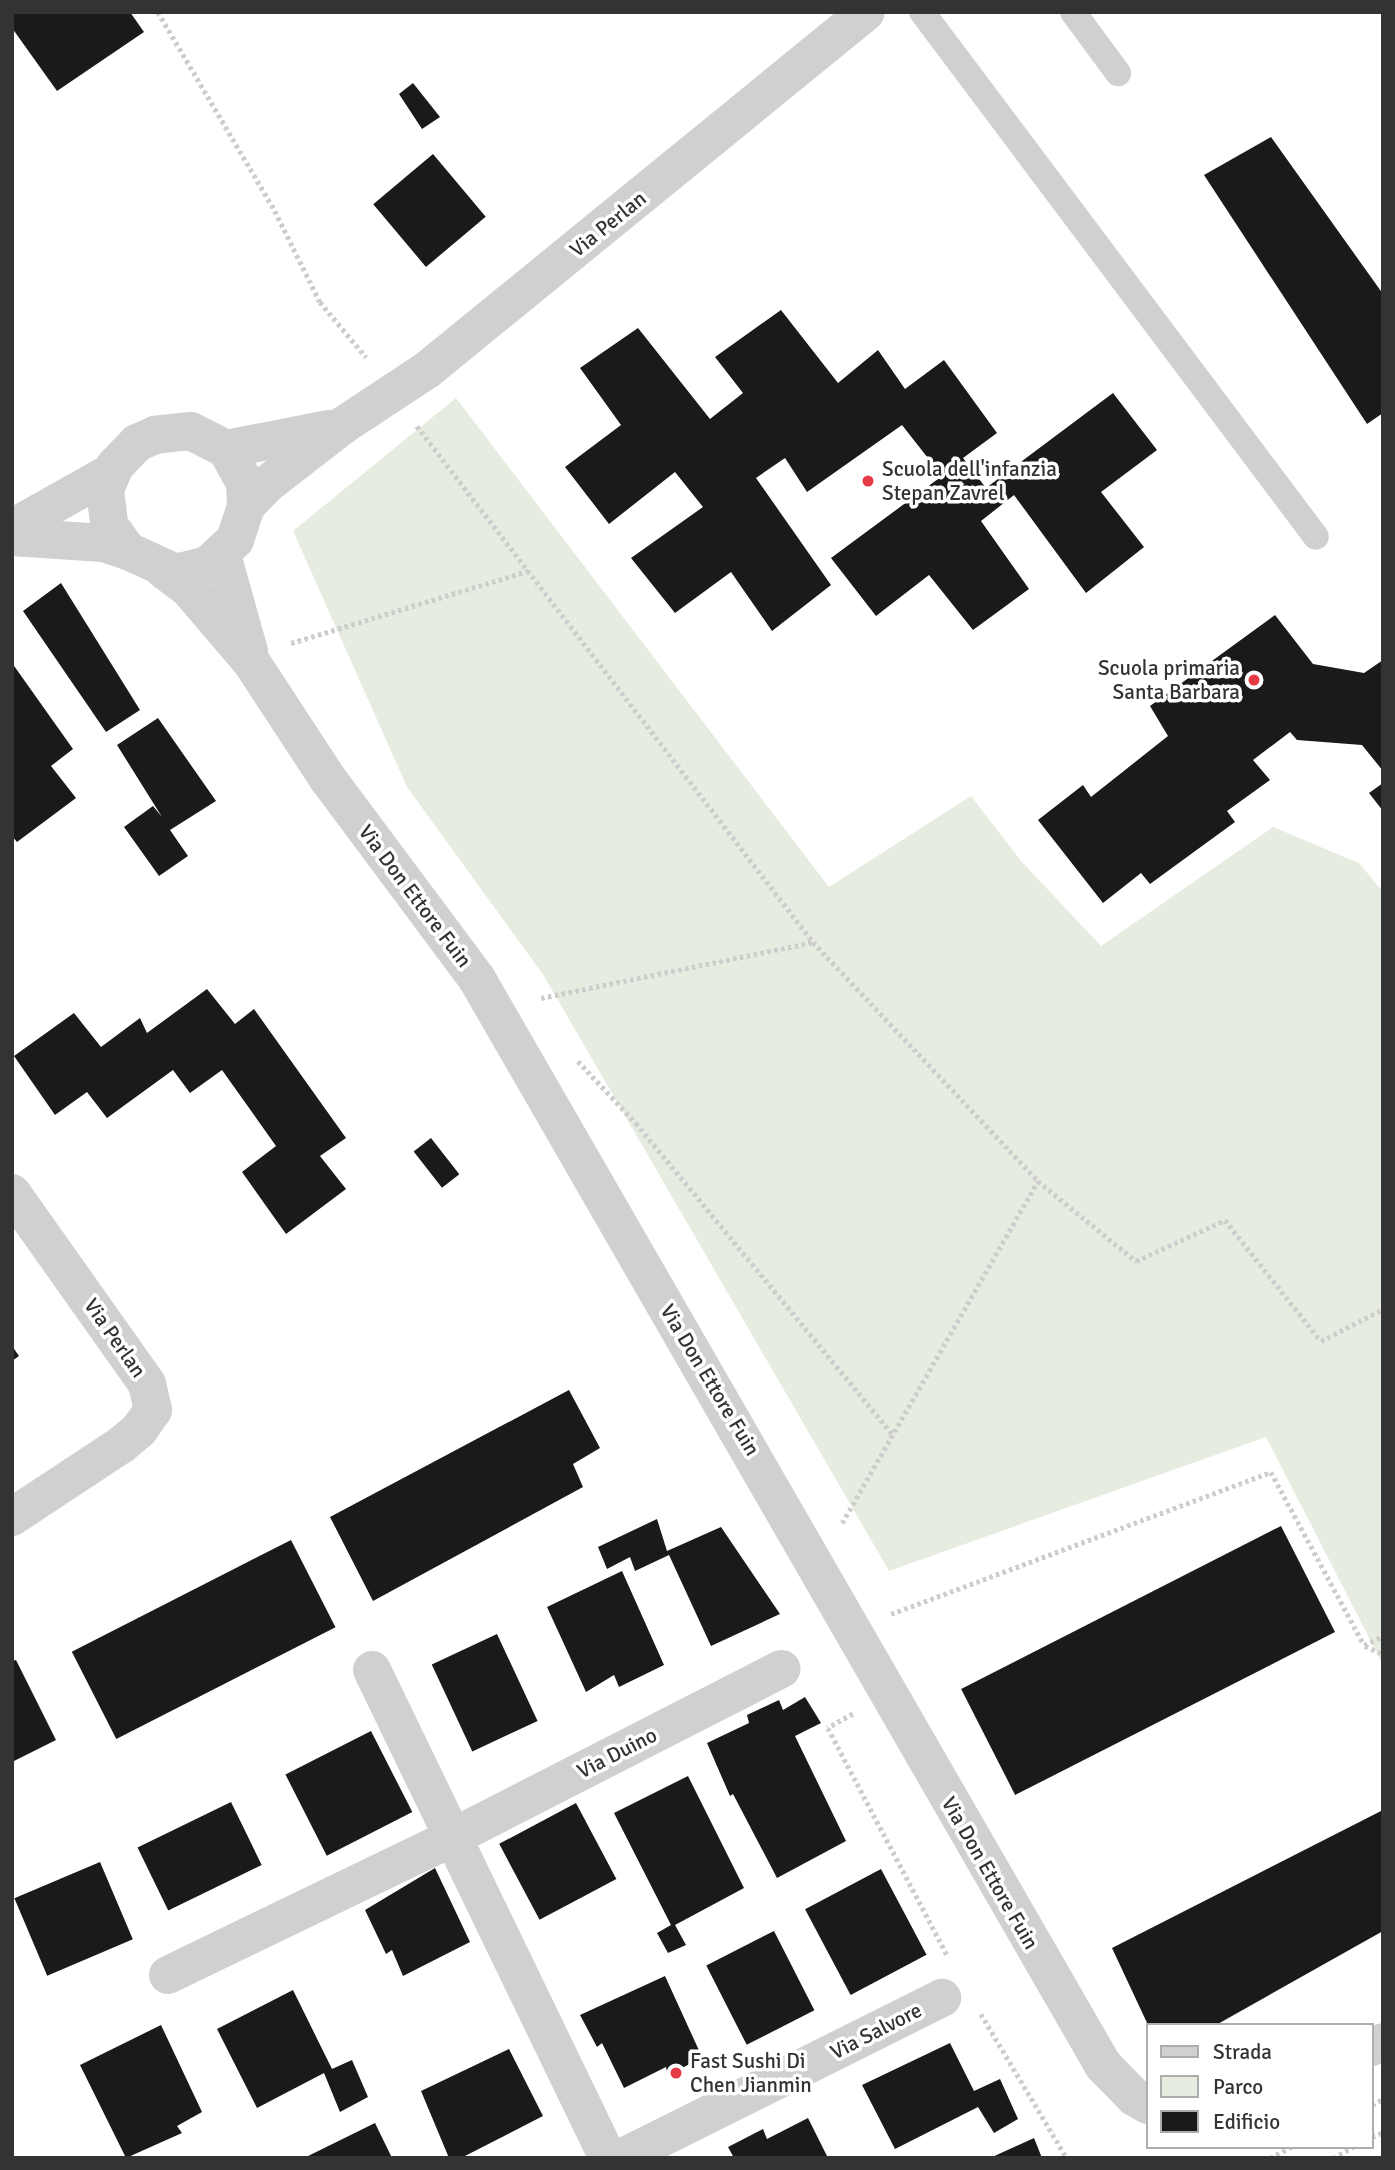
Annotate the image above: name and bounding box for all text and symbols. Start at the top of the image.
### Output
street label: Via Perlan [565,186,651,262]
place label: Scuola dell'infanzia Stepan Zavrel [882,456,1057,506]
marker: Scuola dell'infanzia Stepan Zavrel [860,473,876,489]
place label: Scuola primaria Santa Barbara [1098,655,1240,705]
marker: Scuola primaria Santa Barbara [1246,672,1262,688]
street label: Via Don Ettore Fuin [353,820,477,972]
street label: Via Perlan [79,1294,151,1382]
street label: Via Don Ettore Fuin [655,1300,765,1460]
street label: Via Duino [573,1722,661,1784]
street label: Via Don Ettore Fuin [936,1792,1044,1954]
street label: Via Salvore [826,1997,926,2065]
legend [1146,2023,1374,2149]
text: Strada [1213,2039,1272,2065]
place label: Fast Sushi Di Chen Jianmin [690,2048,812,2098]
marker: Fast Sushi Di Chen Jianmin [668,2065,684,2081]
text: Parco [1213,2074,1263,2100]
text: Edificio [1213,2109,1280,2135]

